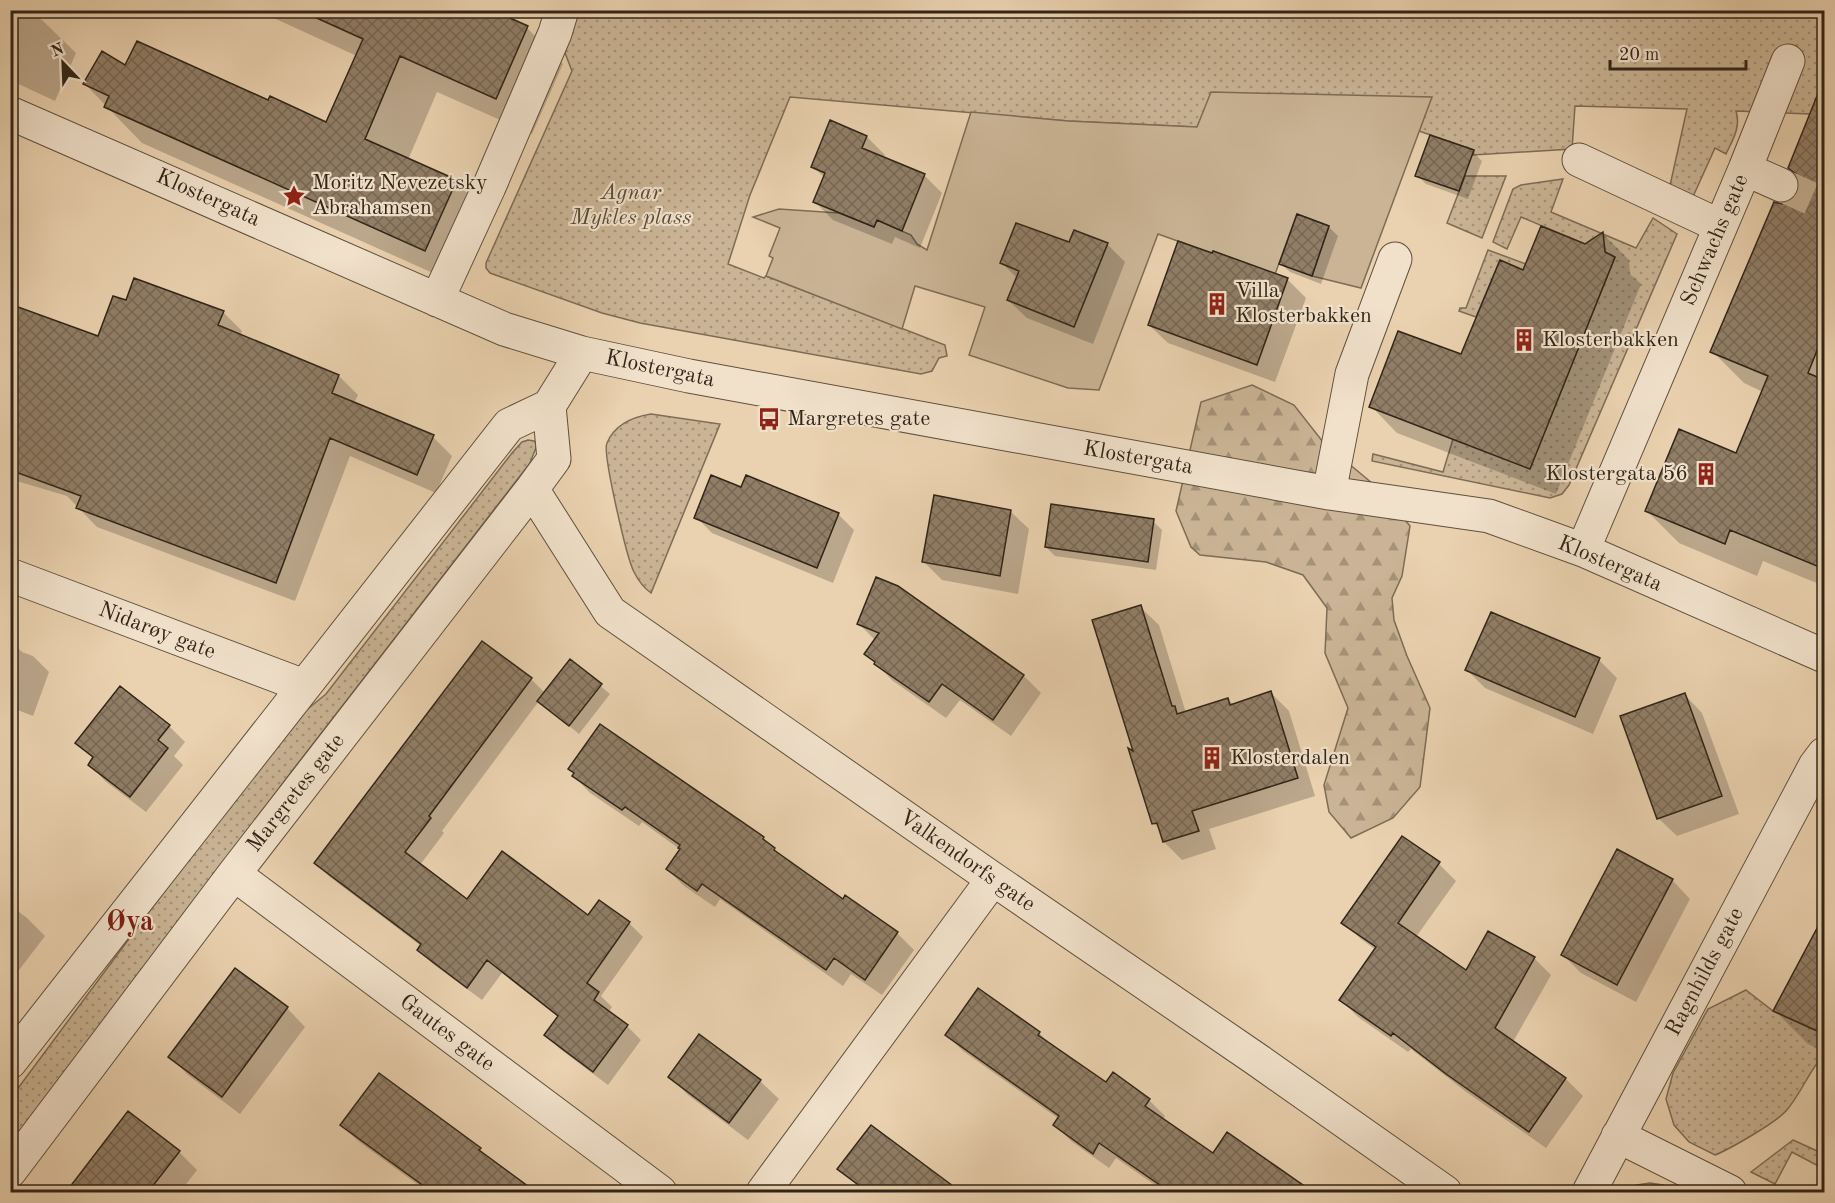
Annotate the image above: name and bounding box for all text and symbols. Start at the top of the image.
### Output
north arrow [33,33,93,93]
scale bar [1610,33,1746,71]
text: N [49,41,67,61]
text: 20 m [1619,46,1659,64]
street label: Klostergata [153,165,263,231]
street label: Schwachs gate [1677,171,1753,309]
place label: Moritz Nevezetsky Abrahamsen [312,172,488,219]
park label: Agnar Mykles plass [569,182,692,229]
place icon: Moritz Nevezetsky Abrahamsen [281,183,307,209]
place label: Villa Klosterbakken [1235,280,1372,327]
building icon: Villa Klosterbakken [1204,291,1230,317]
building icon: Klosterbakken [1511,327,1537,353]
place label: Klosterbakken [1542,329,1679,351]
street label: Klostergata [603,347,717,391]
bus stop icon: Margretes gate [756,406,782,432]
place label: Margretes gate [787,408,930,430]
street label: Klostergata [1081,438,1195,479]
building icon: Klostergata 56 [1693,461,1719,487]
place label: Klostergata 56 [1545,463,1688,485]
street label: Klostergata [1555,532,1666,596]
street label: Nidarøy gate [95,599,219,663]
street label: Margretes gate [243,730,349,856]
building icon: Klosterdalen [1199,745,1225,771]
place label: Klosterdalen [1230,747,1350,769]
street label: Valkendorfs gate [895,806,1039,916]
street label: Ragnhilds gate [1662,904,1748,1040]
district label: Øya [106,909,154,937]
street label: Gautes gate [395,990,499,1076]

